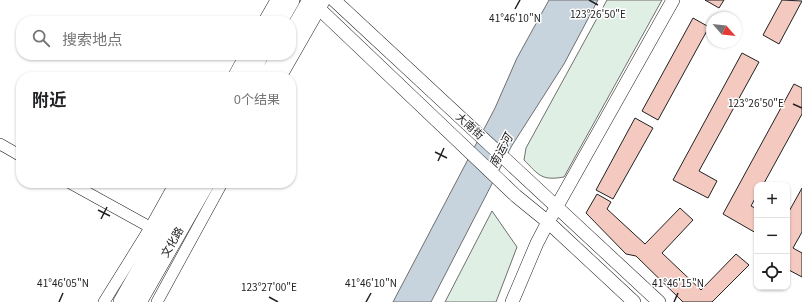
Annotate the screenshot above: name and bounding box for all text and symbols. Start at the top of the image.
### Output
text: 123°26'50"E [570,6,626,21]
text: 41°46'10"N [489,10,541,25]
north arrow [706,12,742,48]
search box [16,16,296,60]
icon: search [30,27,52,49]
text: 搜索地点 [62,28,122,49]
text: 附近 [32,86,66,111]
text: 0个结果 [234,89,280,108]
text: 123°26'50"E [728,95,784,110]
street label: 大南街 [453,108,488,142]
water label: 南运河 [484,129,517,170]
map controls [754,182,790,290]
button: + [754,182,790,218]
button: − [754,218,790,254]
street label: 文化路 [156,223,186,260]
button: locate [754,254,790,290]
text: 41°46'05"N [37,275,89,290]
text: 41°46'10"N [345,275,397,290]
text: 41°46'15"N [652,275,704,290]
text: 123°27'00"E [241,279,297,294]

